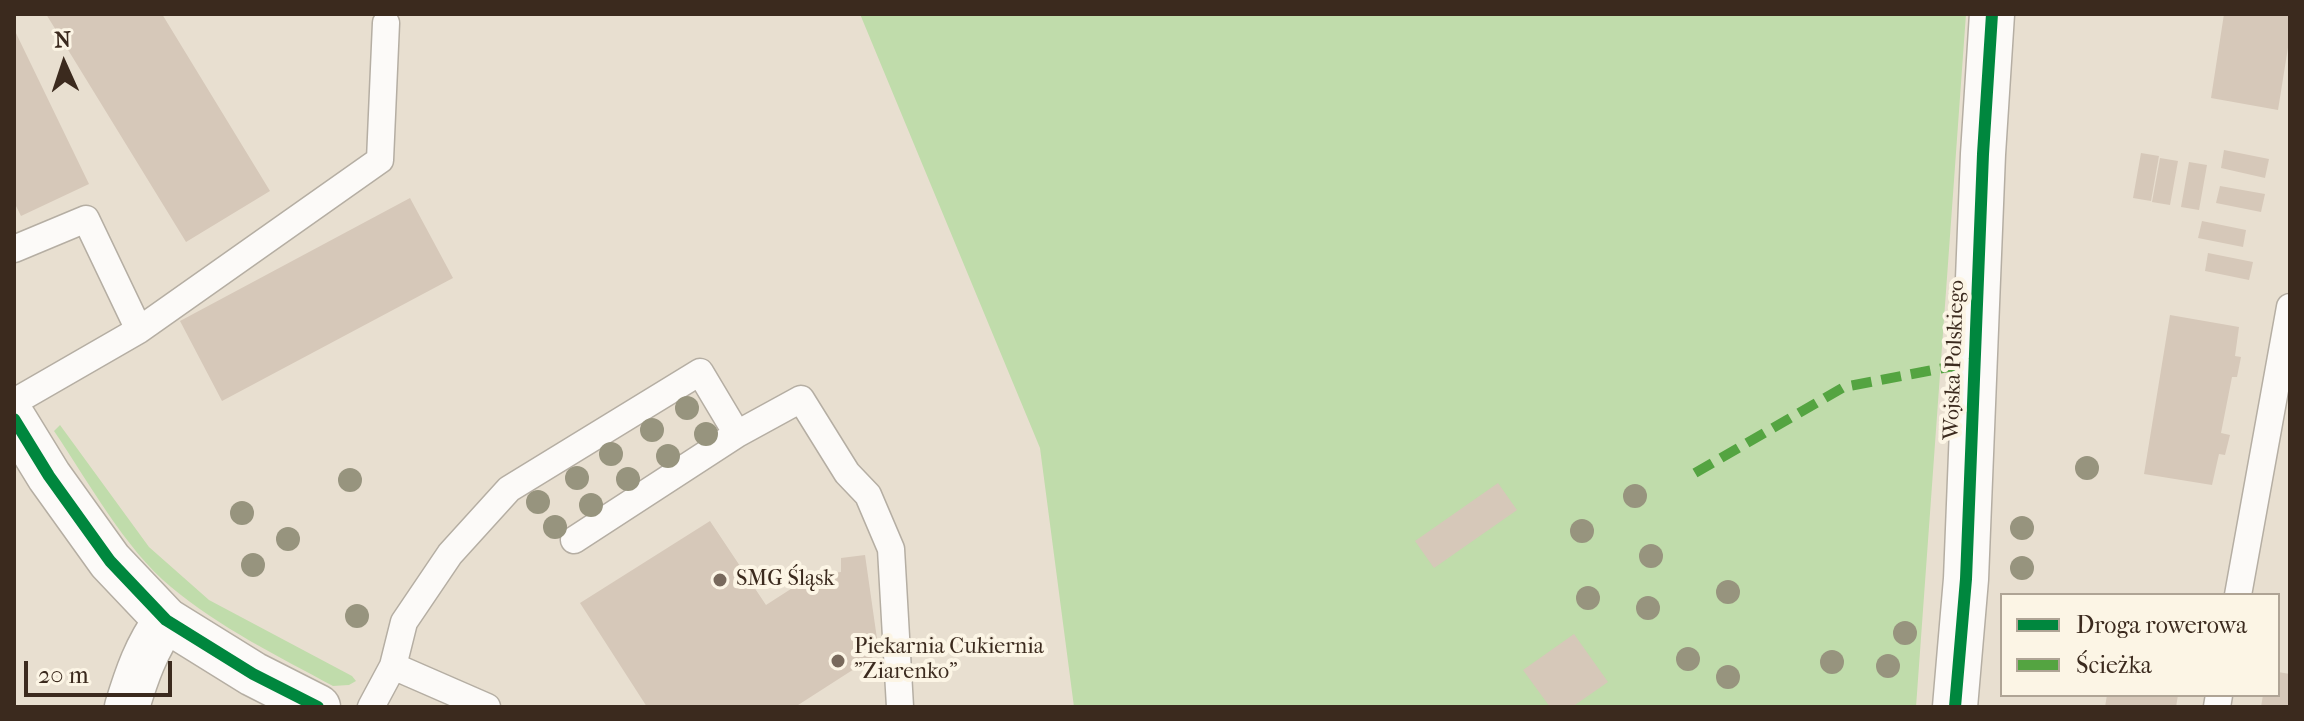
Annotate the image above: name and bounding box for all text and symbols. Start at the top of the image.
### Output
north arrow [24,24,104,104]
text: N [54,27,72,53]
street label: Wojska Polskiego [1939,279,1971,441]
place label: SMG Śląsk [736,567,835,593]
marker: SMG Śląsk [711,571,729,589]
legend [2000,593,2280,697]
text: Droga rowerowa [2076,611,2247,639]
place label: Piekarnia Cukiernia "Ziarenko" [854,635,1044,686]
scale bar [28,645,176,695]
text: Ścieżka [2076,651,2152,679]
marker: Piekarnia Cukiernia "Ziarenko" [829,652,847,670]
text: 20 m [38,661,89,689]

